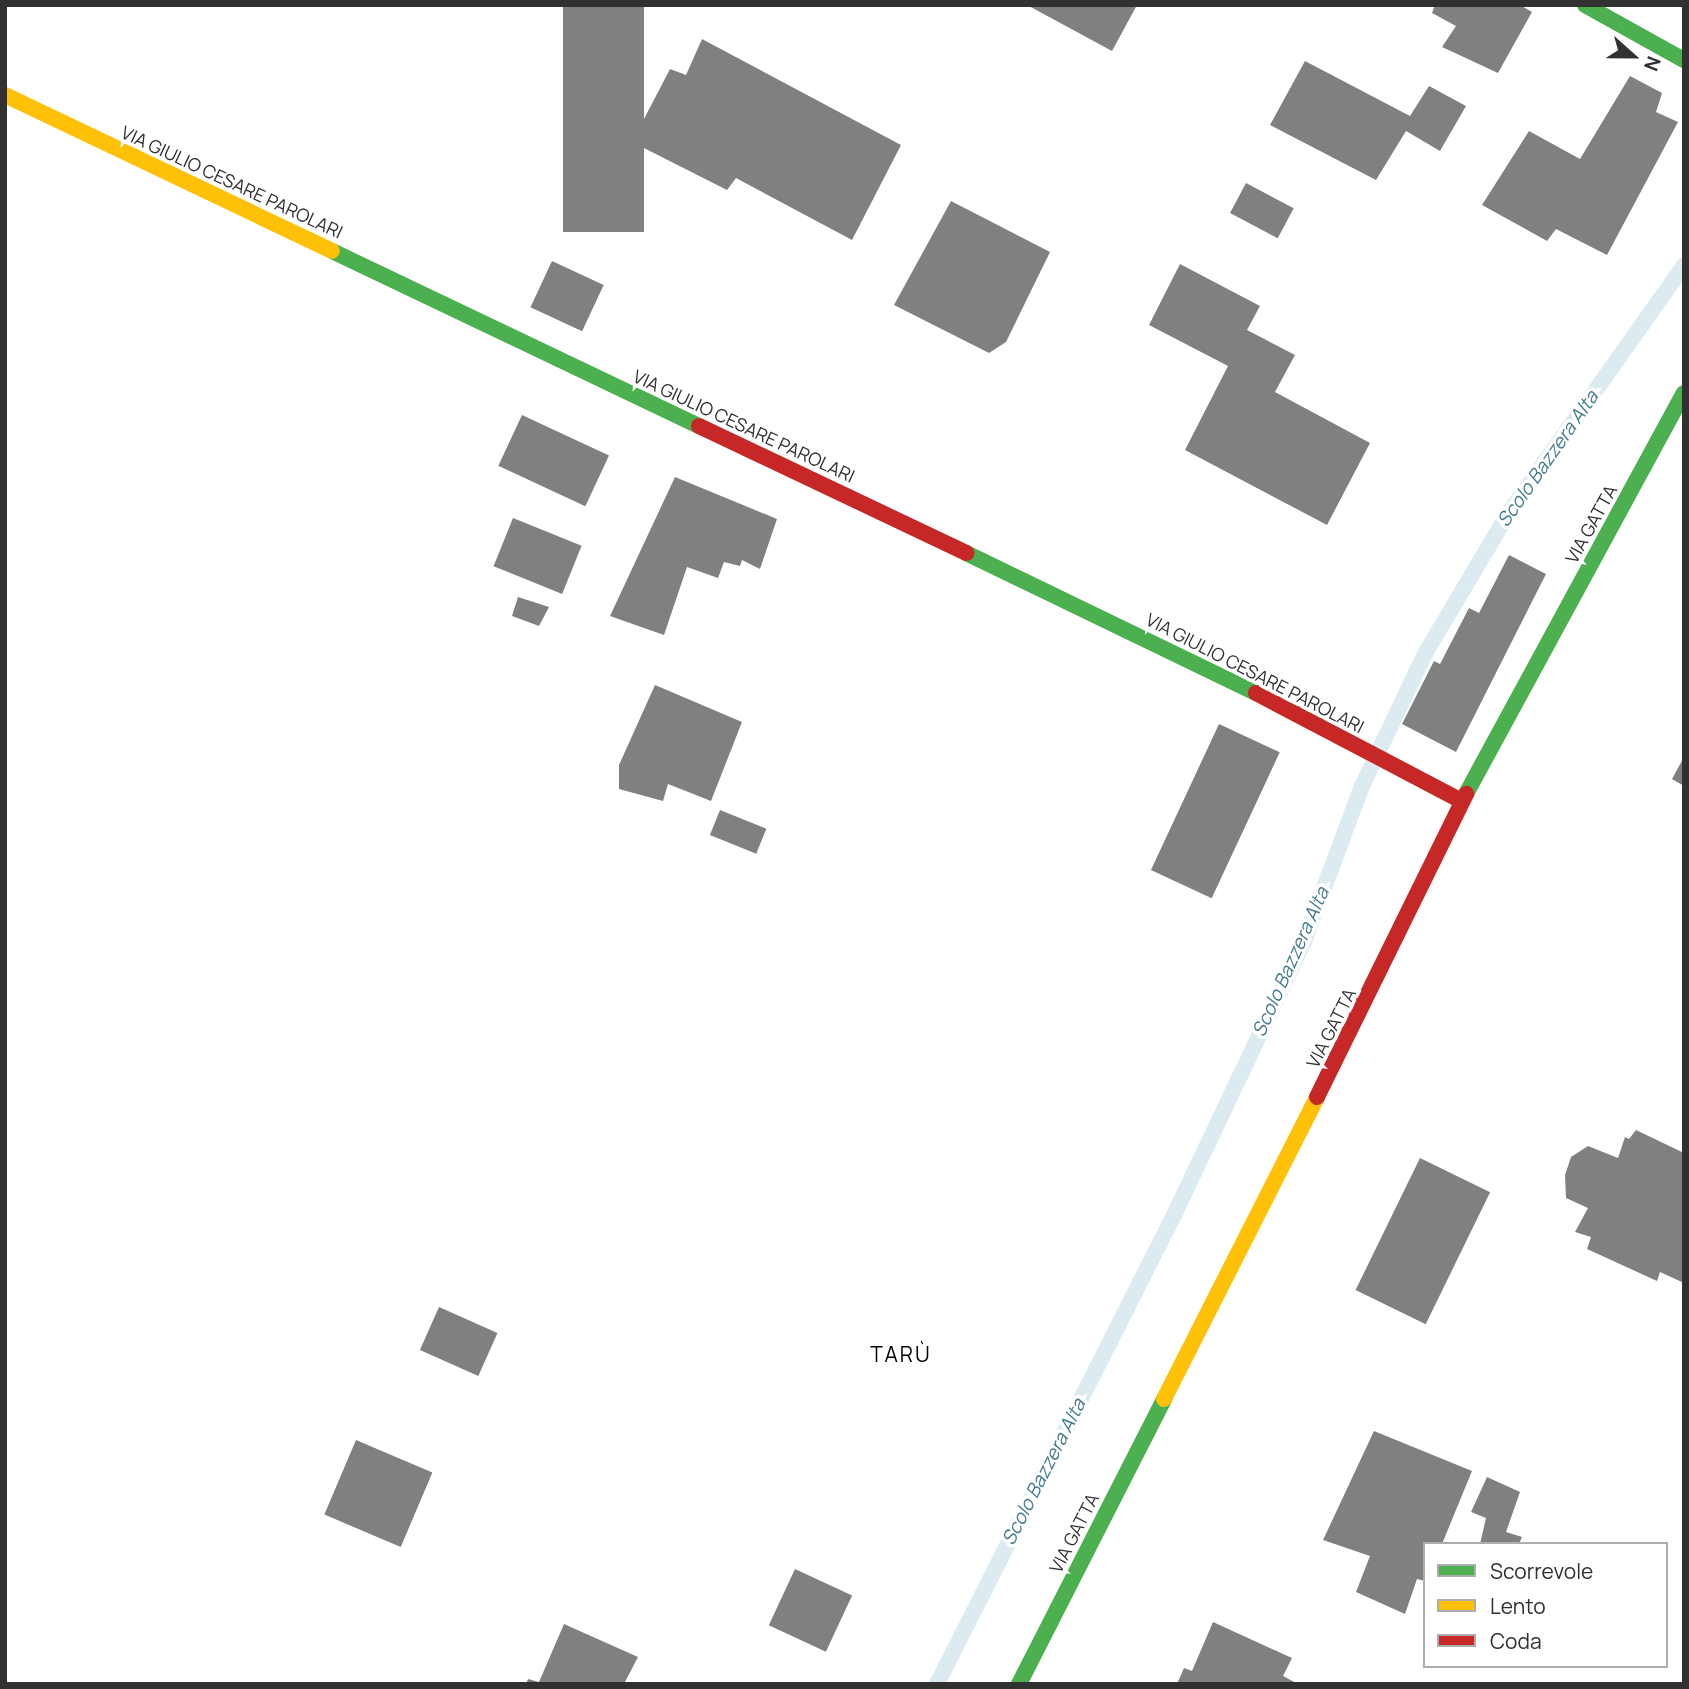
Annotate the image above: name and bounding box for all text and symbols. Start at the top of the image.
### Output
north arrow [1598,21,1668,91]
text: N [1638,52,1667,75]
street label: VIA GIULIO CESARE PAROLARI [118,121,346,243]
street label: VIA GIULIO CESARE PAROLARI [630,365,858,487]
water label: Scolo Bazzera Alta [1493,387,1603,531]
street label: VIA GATTA [1561,481,1621,567]
street label: VIA GIULIO CESARE PAROLARI [1142,608,1368,738]
water label: Scolo Bazzera Alta [1248,884,1334,1040]
street label: VIA GATTA [1302,985,1360,1071]
district label: TARÙ [871,1341,931,1367]
water label: Scolo Bazzera Alta [997,1395,1091,1549]
street label: VIA GATTA [1045,1490,1103,1576]
legend [1423,1542,1668,1668]
text: Scorrevole [1490,1557,1593,1585]
text: Lento [1490,1592,1546,1620]
text: Coda [1490,1627,1542,1655]

